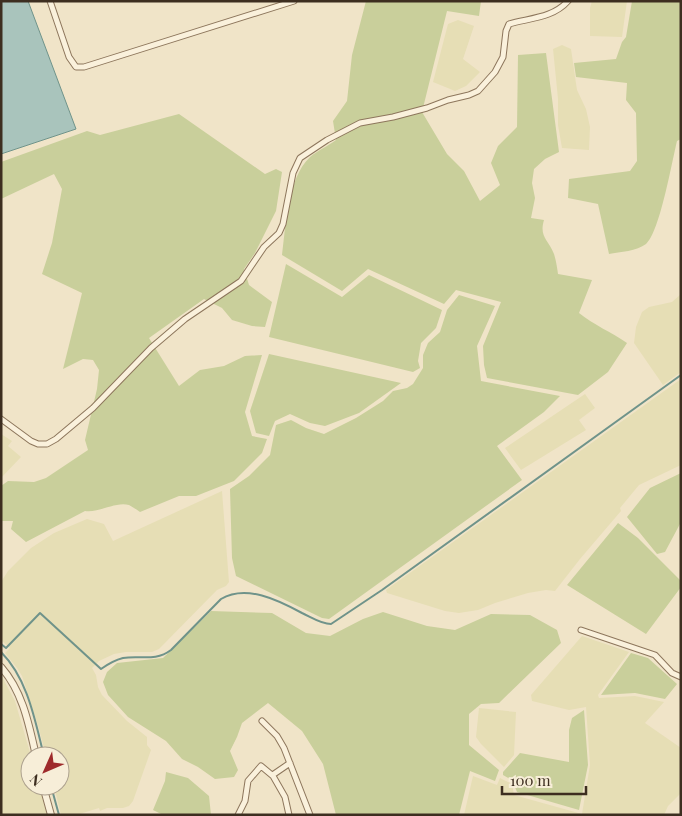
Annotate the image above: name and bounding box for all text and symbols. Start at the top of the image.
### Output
north arrow [20,746,70,796]
scale bar [502,764,586,796]
text: N [25,770,46,791]
text: 100 m [510,770,551,790]

